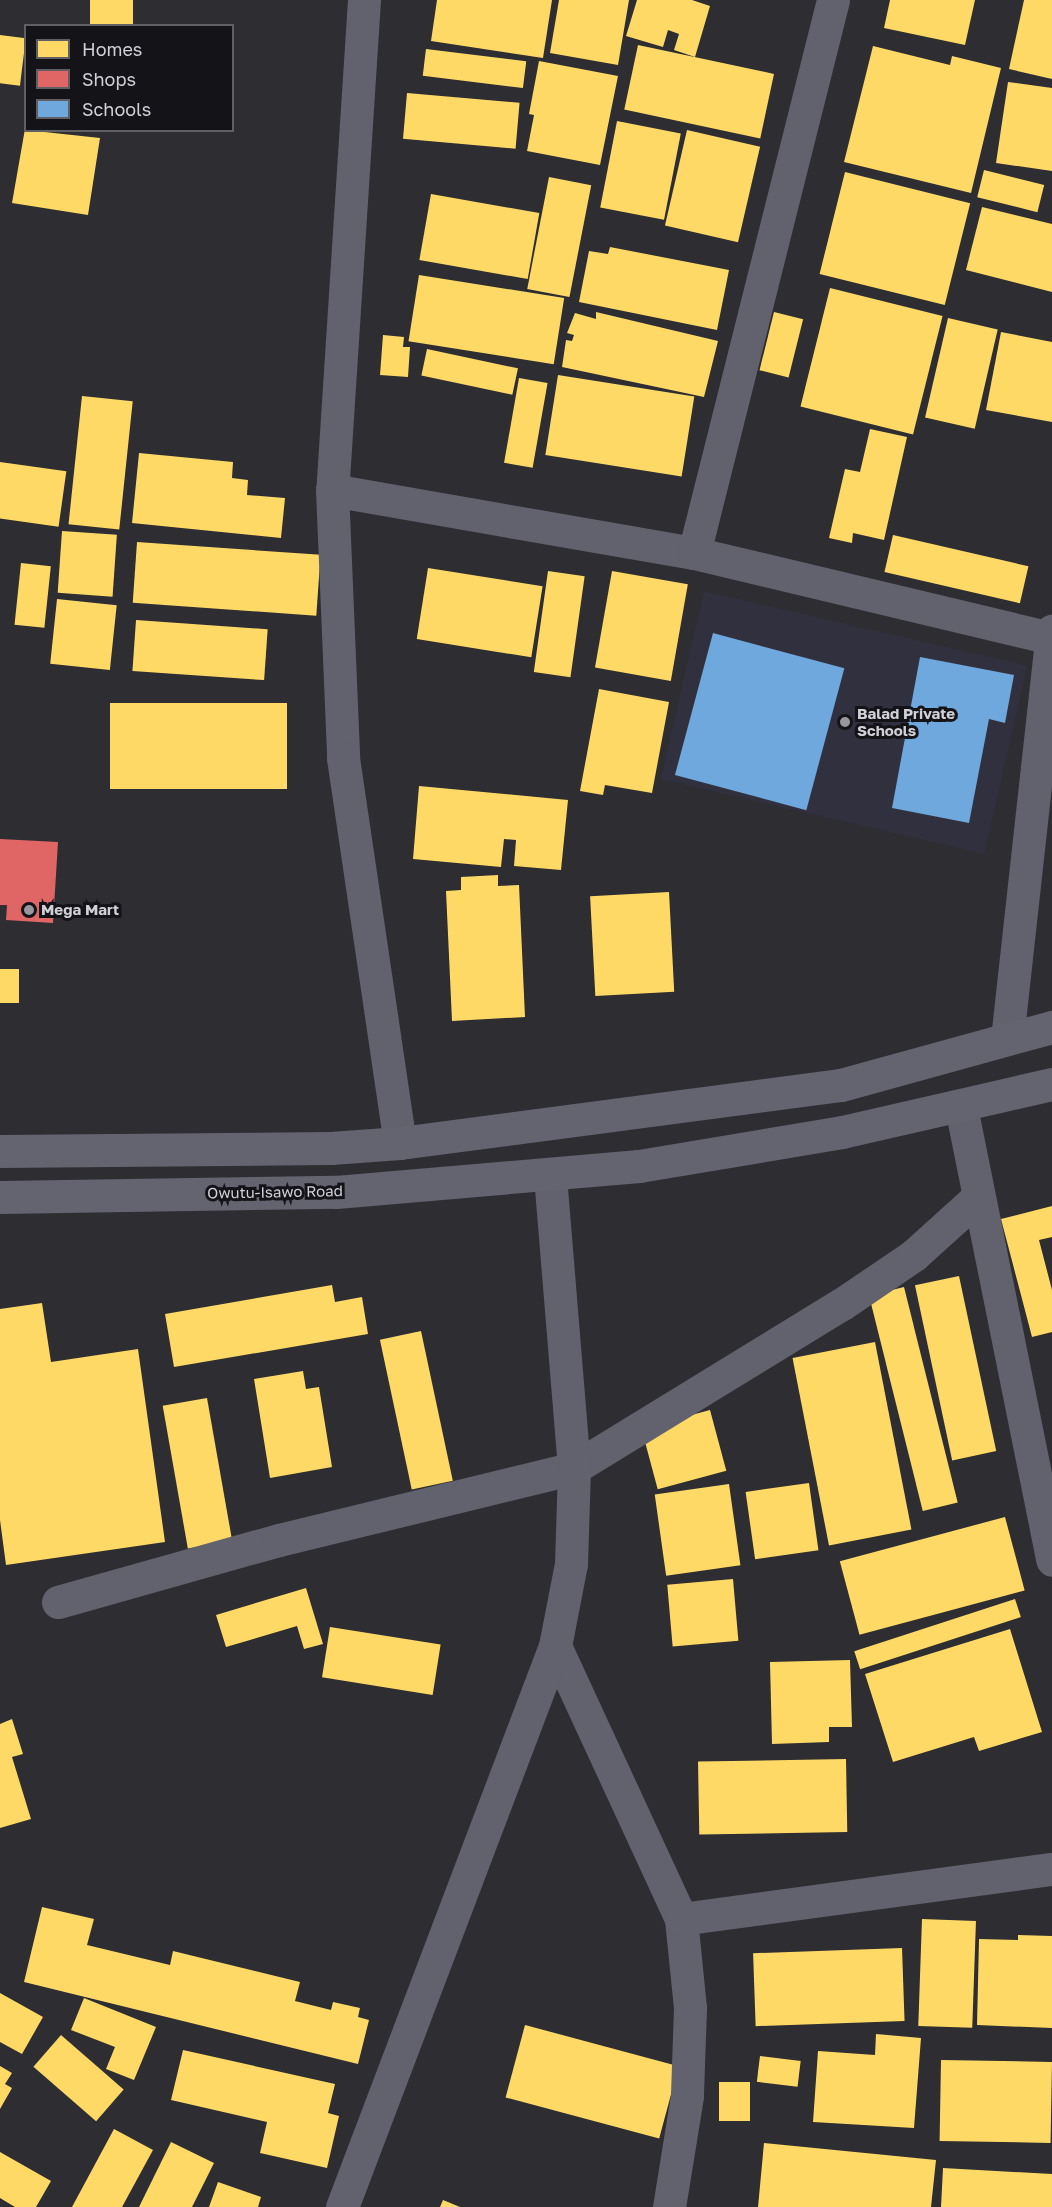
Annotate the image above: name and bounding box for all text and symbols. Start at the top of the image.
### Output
legend [24,24,234,132]
text: Homes [82,38,142,60]
text: Shops [82,68,136,90]
text: Schools [82,98,151,120]
place label: Balad Private Schools [857,704,955,739]
marker: Balad Private Schools [838,715,852,729]
place label: Mega Mart [41,901,119,919]
marker: Mega Mart [22,903,36,917]
street label: Owutu-Isawo Road [207,1182,343,1202]

